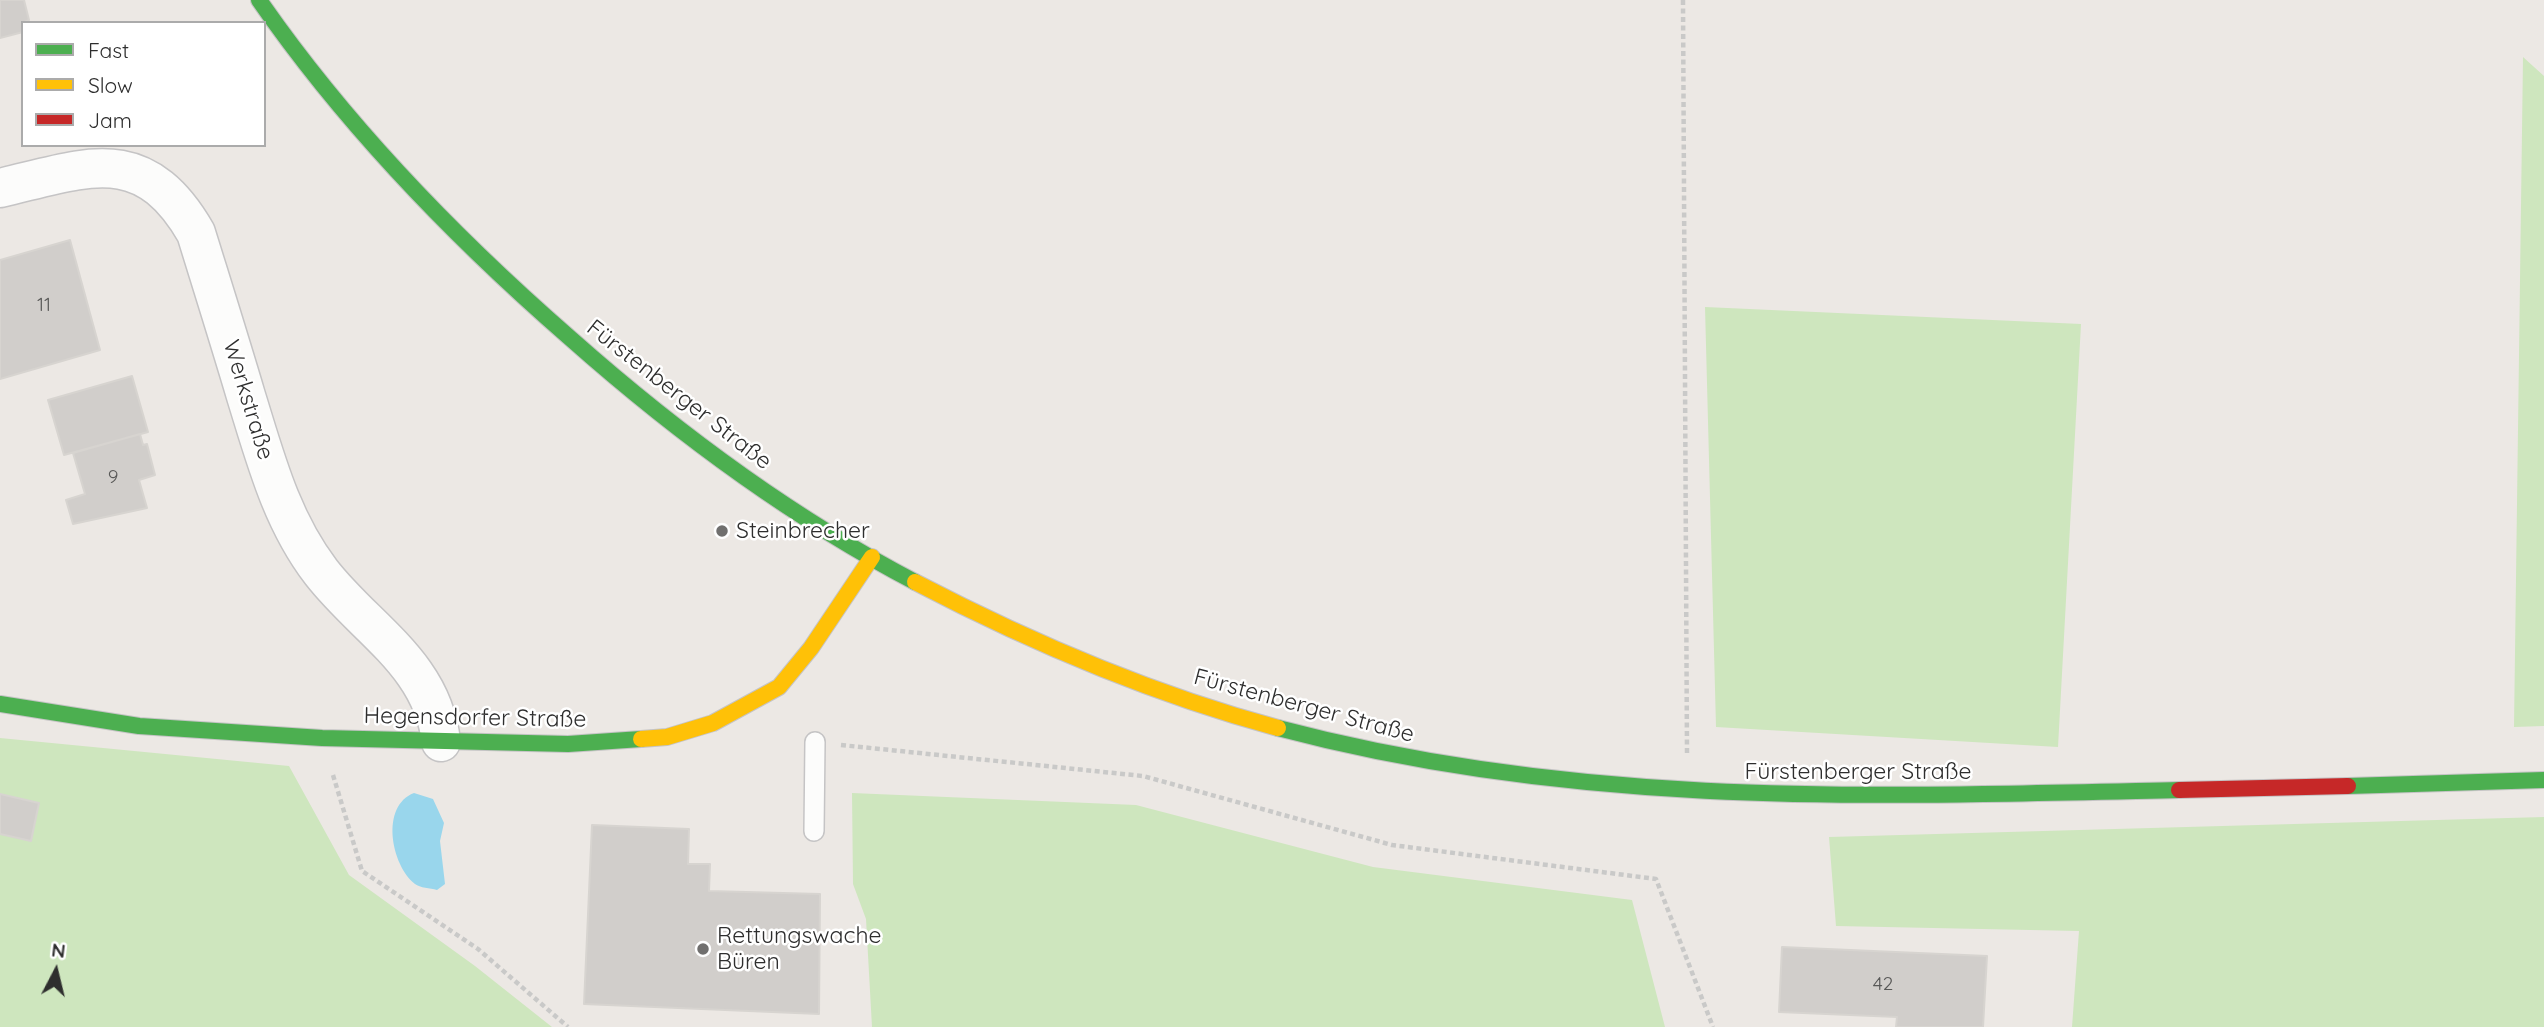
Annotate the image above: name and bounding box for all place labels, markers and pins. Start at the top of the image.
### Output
place label: Steinbrecher [736,517,870,545]
marker: Steinbrecher [714,523,730,539]
place label: Rettungswache Büren [717,922,881,976]
marker: Rettungswache Büren [695,941,711,957]

